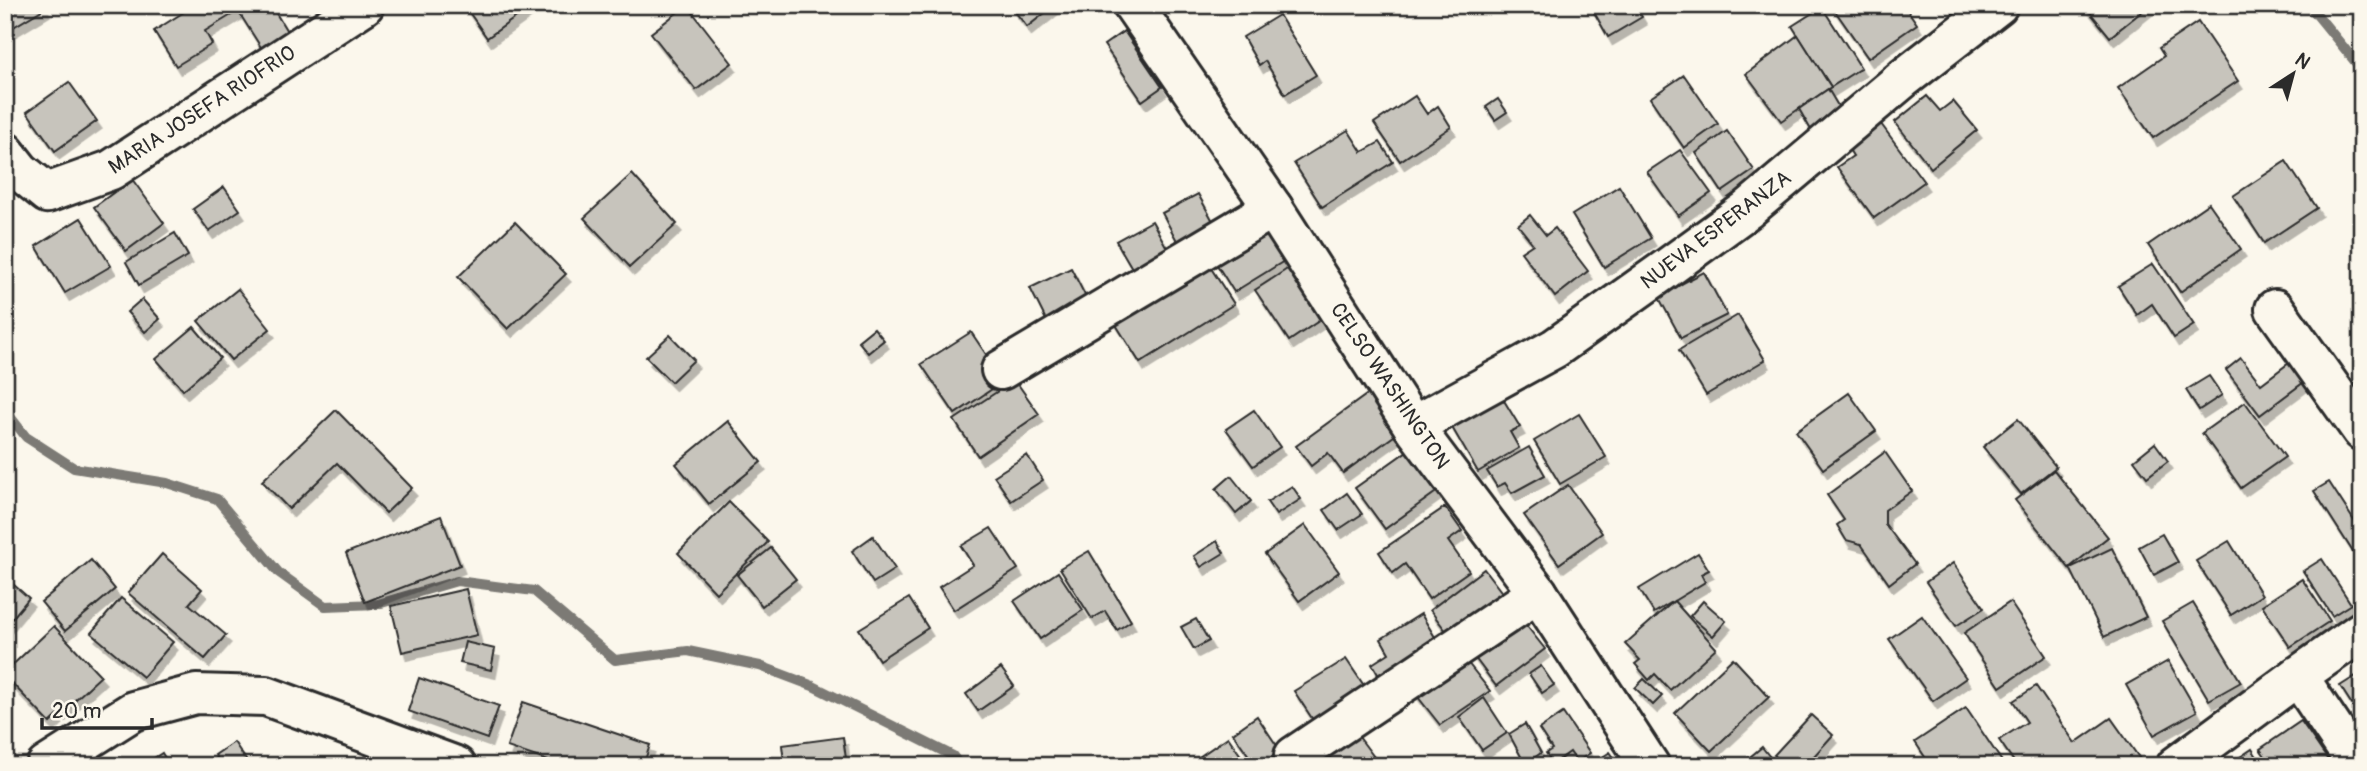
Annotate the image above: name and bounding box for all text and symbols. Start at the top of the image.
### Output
north arrow [2258,38,2328,108]
street label: MARIA JOSEFA RIOFRIO [103,39,301,181]
text: N [2290,48,2315,75]
street label: NUEVA ESPERANZA [1635,165,1797,295]
street label: CELSO WASHINGTON [1324,298,1456,474]
scale bar [42,687,152,731]
text: 20 m [52,698,101,725]

